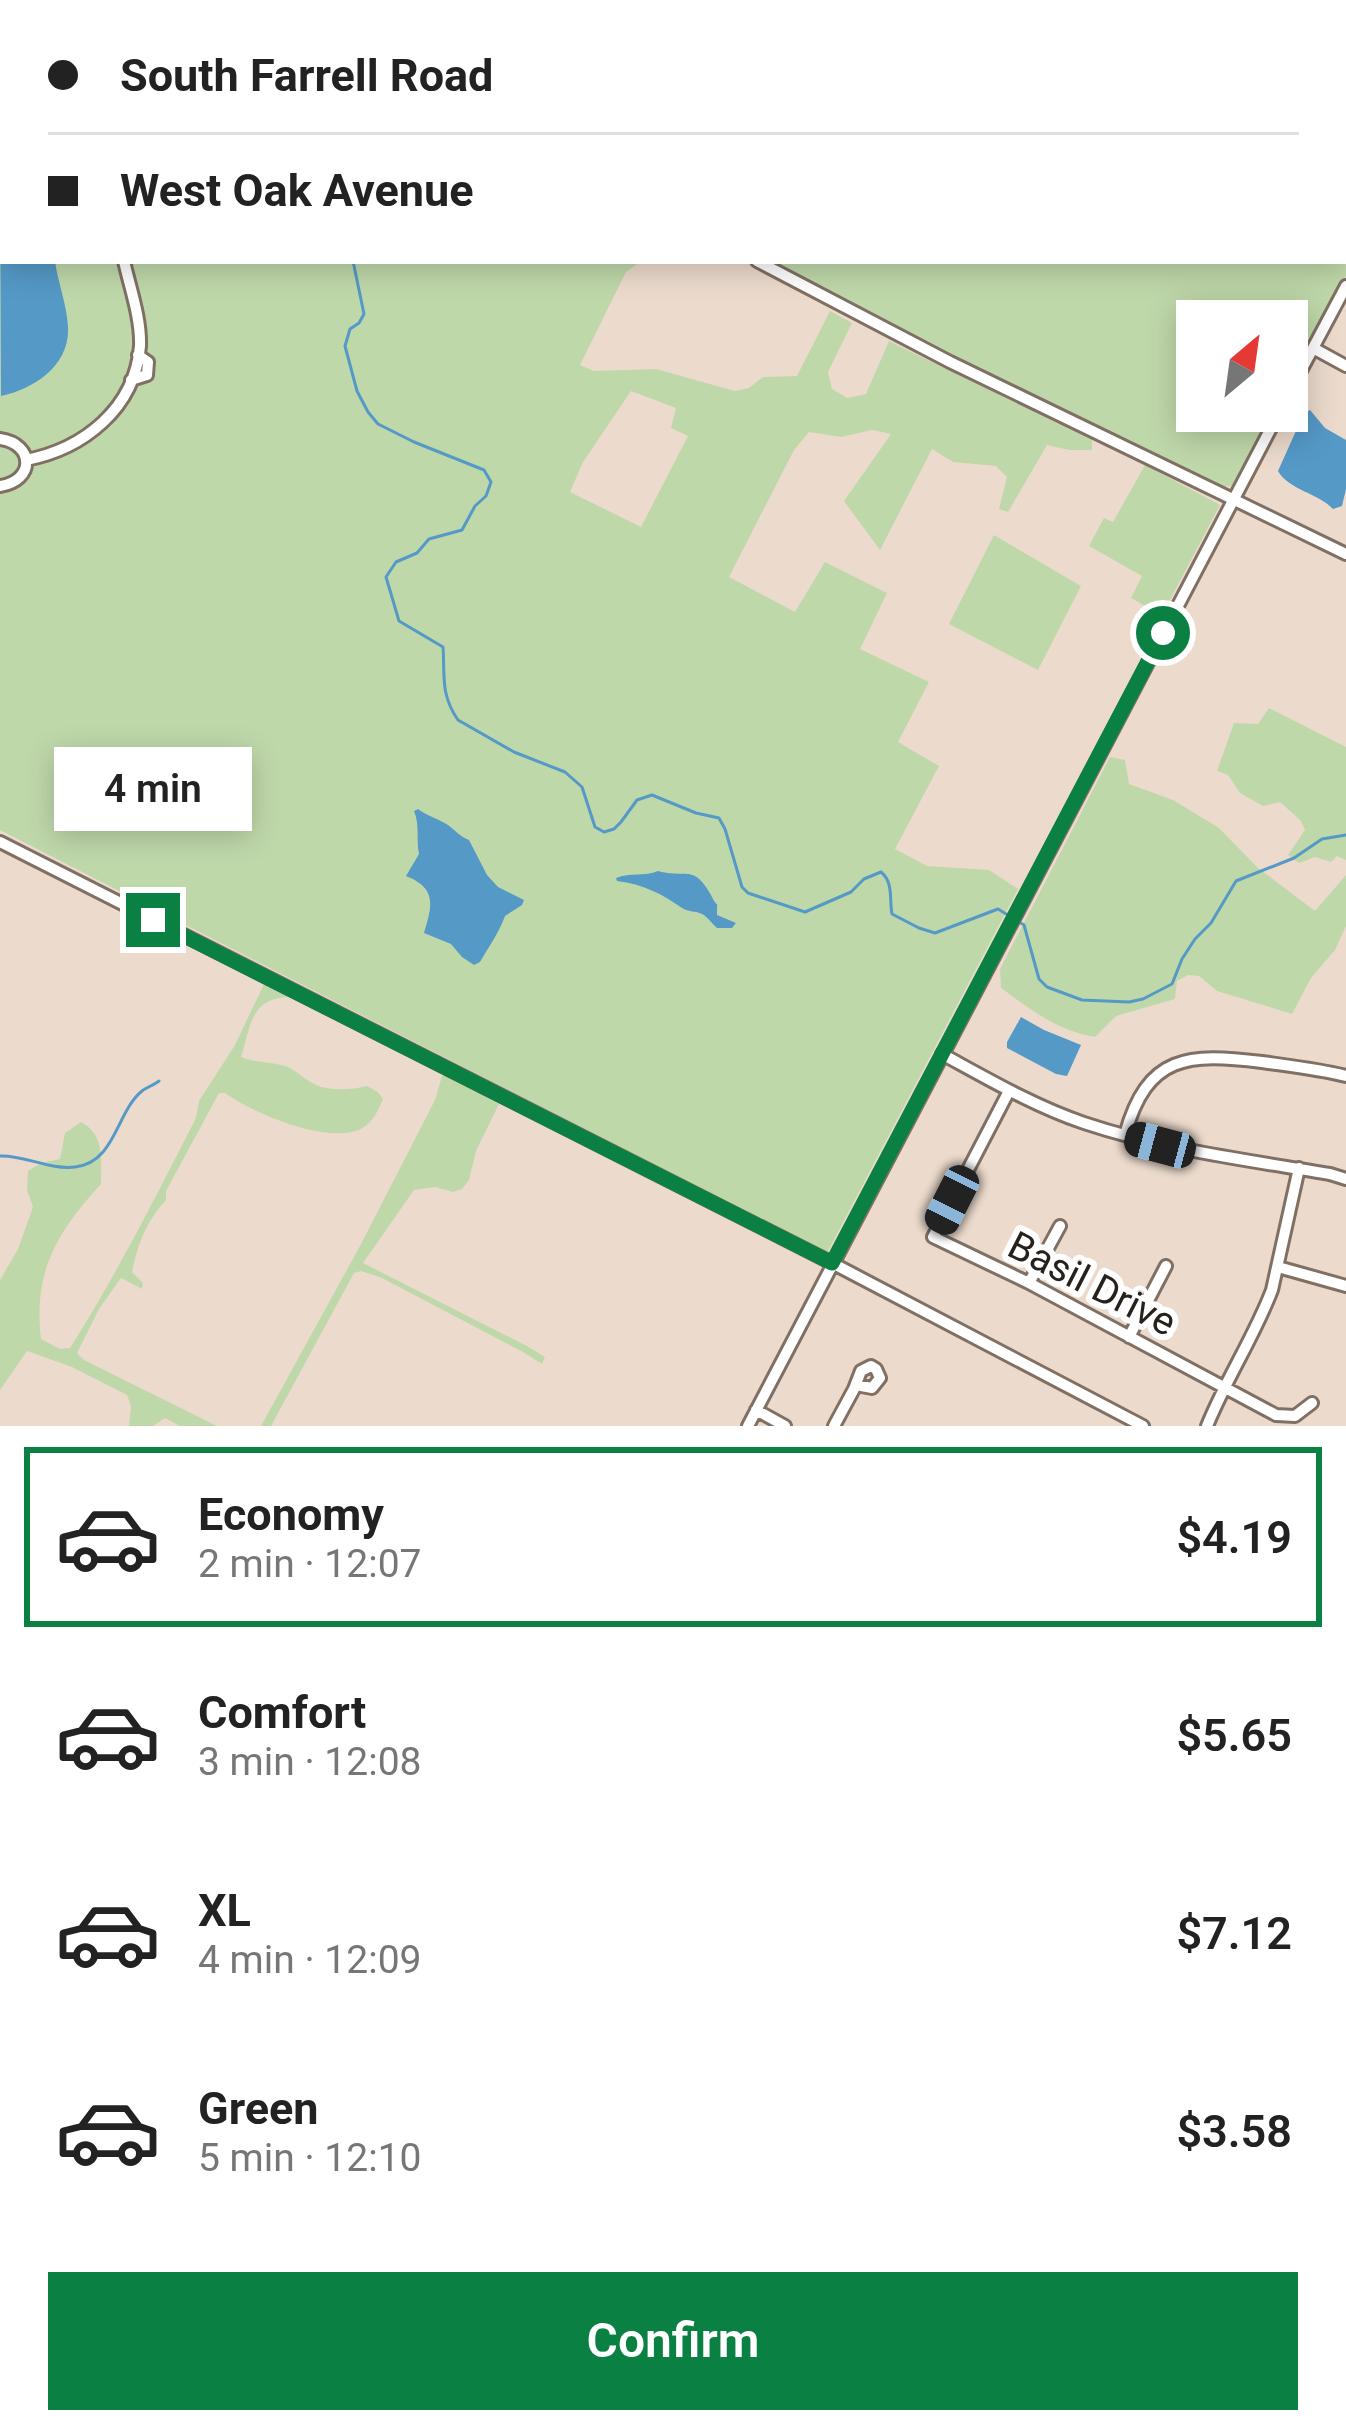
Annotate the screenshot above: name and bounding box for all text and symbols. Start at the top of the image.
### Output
text: South Farrell Road [120,49,493,102]
text: West Oak Avenue [120,164,474,217]
north arrow [1176,300,1308,432]
map controls [1176,300,1308,432]
route start [1136,606,1190,660]
callout: 4 min [54,746,252,830]
text: 4 min [104,766,202,812]
route end [126,893,180,947]
car [1121,1118,1199,1172]
car [920,1160,984,1240]
street label: Basil Drive [1001,1222,1183,1346]
icon: car [54,1483,162,1591]
text: Economy [198,1488,384,1541]
text: $4.19 [1176,1511,1292,1564]
text: 2 min · 12:07 [198,1541,421,1587]
icon: car [54,1681,162,1789]
text: Comfort [198,1686,366,1739]
text: $5.65 [1176,1709,1292,1762]
text: 3 min · 12:08 [198,1739,421,1785]
icon: car [54,1879,162,1987]
text: XL [198,1884,251,1937]
text: $7.12 [1176,1907,1292,1960]
text: 4 min · 12:09 [198,1937,421,1983]
icon: car [54,2077,162,2185]
text: Green [198,2082,319,2135]
text: $3.58 [1176,2105,1292,2158]
text: 5 min · 12:10 [198,2135,421,2181]
button: Confirm [48,2272,1298,2410]

